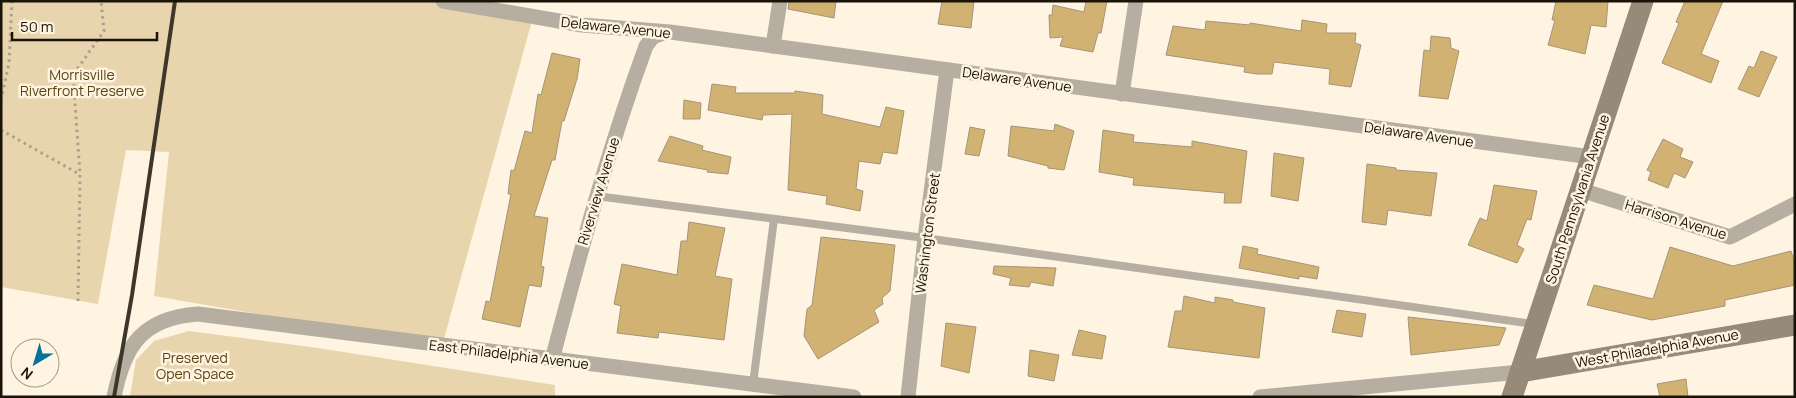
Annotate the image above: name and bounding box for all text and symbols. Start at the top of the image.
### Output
scale bar [12,10,158,42]
street label: Delaware Avenue [560,12,672,42]
text: 50 m [20,16,54,37]
street label: Delaware Avenue [961,62,1073,96]
park label: Morrisville Riverfront Preserve [20,65,144,100]
street label: South Pennsylvania Avenue [1541,112,1613,286]
street label: Delaware Avenue [1363,117,1475,151]
street label: Riverview Avenue [573,135,623,247]
street label: Washington Street [910,171,944,295]
street label: Harrison Avenue [1623,195,1729,243]
street label: West Philadelphia Avenue [1574,324,1740,372]
street label: East Philadelphia Avenue [428,335,590,373]
north arrow [10,338,60,388]
park label: Preserved Open Space [156,348,234,383]
text: N [17,363,37,384]

